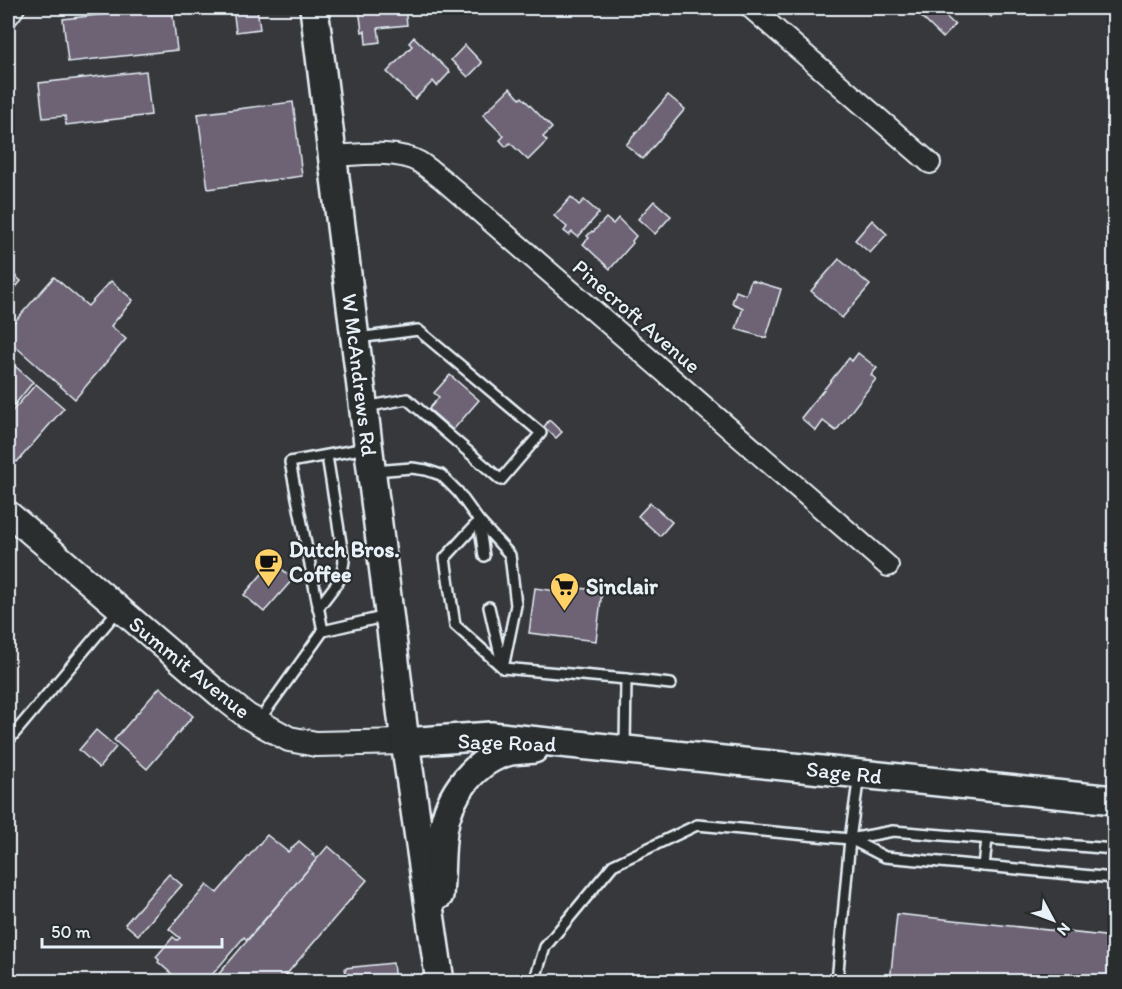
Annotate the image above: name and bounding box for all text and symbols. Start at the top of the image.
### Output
street label: Pinecroft Avenue [567,253,706,379]
street label: W McAndrews Rd [336,292,383,458]
place label: Dutch Bros. Coffee [289,536,400,588]
cafe icon: Dutch Bros. Coffee [252,546,284,588]
supermarket icon: Sinclair [549,570,581,612]
place label: Sinclair [586,573,659,600]
street label: Summit Avenue [123,610,256,725]
street label: Sage Road [457,727,557,758]
street label: Sage Rd [805,755,883,790]
north arrow [1023,890,1083,950]
scale bar [42,911,222,949]
text: N [1053,919,1075,940]
text: 50 m [51,921,91,943]

